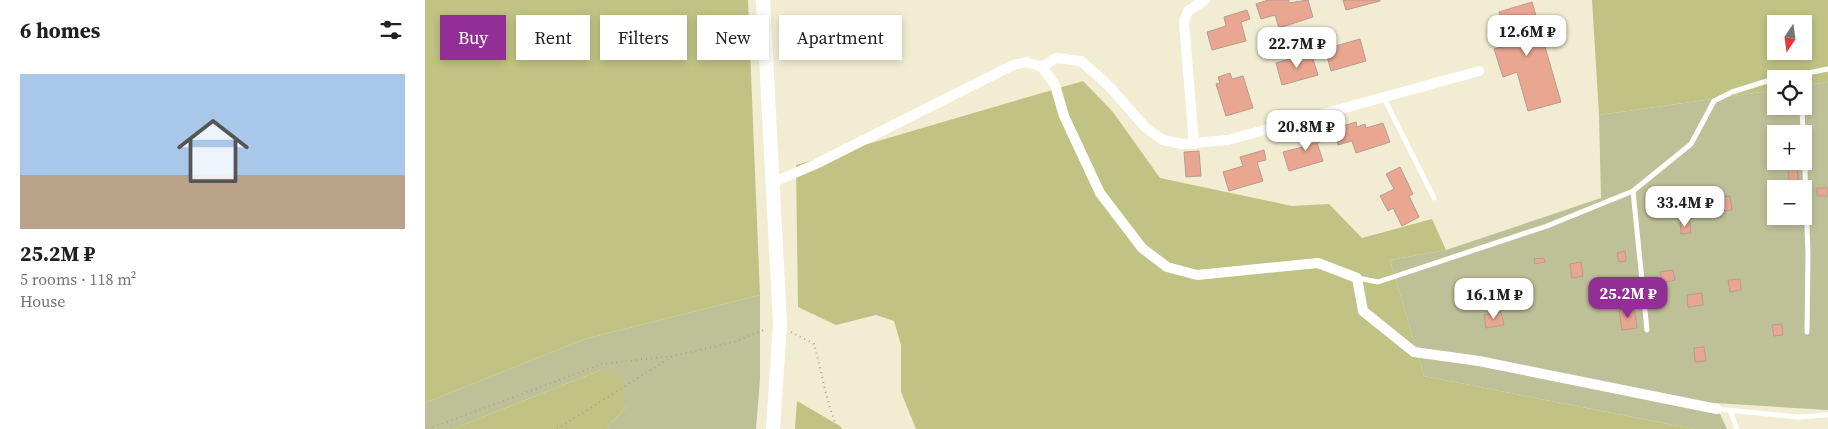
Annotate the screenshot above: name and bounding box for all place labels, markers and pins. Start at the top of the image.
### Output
pin: 12.6M ₽ [1481,15,1573,57]
pin: 22.7M ₽ [1251,27,1343,69]
pin: 20.8M ₽ [1260,110,1352,152]
pin: 33.4M ₽ [1639,186,1731,228]
pin: 25.2M ₽ [1582,276,1674,319]
pin: 16.1M ₽ [1448,278,1540,320]

